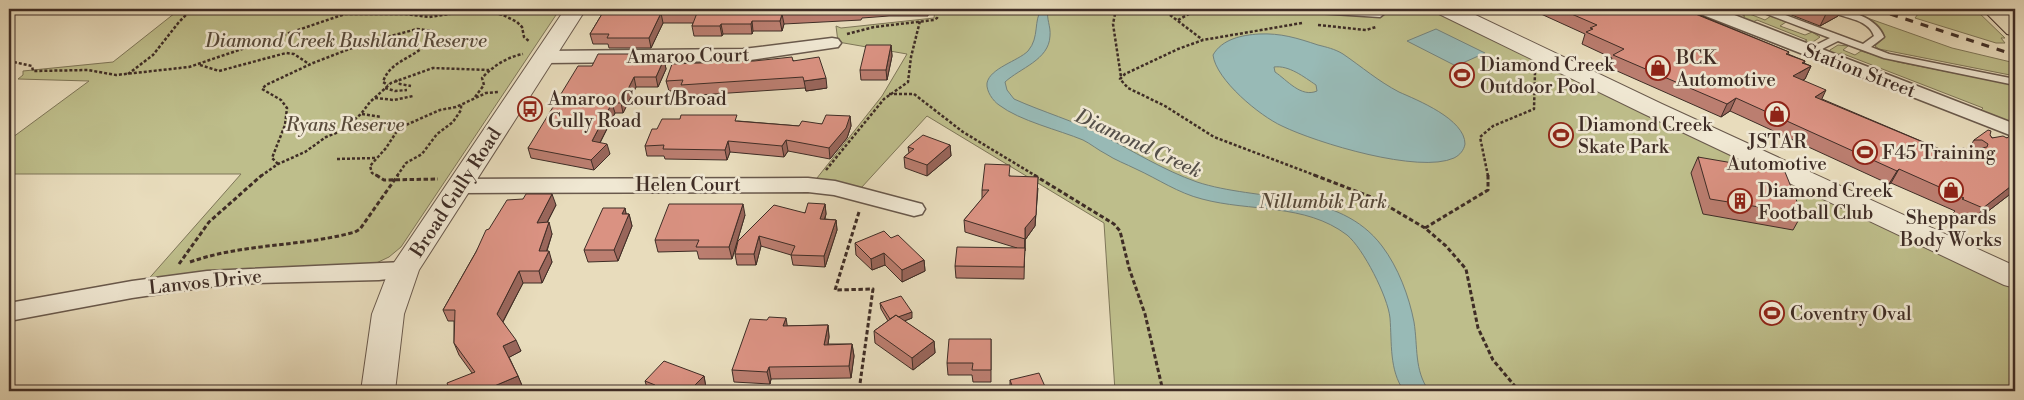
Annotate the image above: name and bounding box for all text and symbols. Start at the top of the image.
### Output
park label: Diamond Creek Bushland Reserve [204,29,487,53]
street label: Station Street [1800,39,1919,103]
street label: Amaroo Court [626,43,750,69]
place label: BCK Automotive [1675,46,1776,92]
place label: Diamond Creek Outdoor Pool [1480,53,1615,99]
shop icon: BCK Automotive [1645,55,1671,81]
sports icon: Diamond Creek Outdoor Pool [1449,62,1475,88]
place label: Amaroo Court/Broad Gully Road [547,87,727,133]
bus stop icon: Amaroo Court/Broad Gully Road [517,96,543,122]
shop icon: JSTAR Automotive [1764,101,1790,127]
water label: Diamond Creek [1070,104,1206,185]
park label: Ryans Reserve [285,113,404,137]
place label: Diamond Creek Skate Park [1578,113,1713,159]
sports icon: Diamond Creek Skate Park [1548,122,1574,148]
street label: Broad Gully Road [404,123,507,263]
place label: JSTAR Automotive [1726,130,1827,176]
sports icon: F45 Training [1852,139,1878,165]
place label: F45 Training [1882,141,1996,165]
street label: Helen Court [635,173,741,197]
shop icon: Sheppards Body Works [1938,177,1964,203]
place label: Diamond Creek Football Club [1758,179,1893,225]
building icon: Diamond Creek Football Club [1727,188,1753,214]
park label: Nillumbik Park [1258,190,1387,214]
place label: Sheppards Body Works [1899,206,2002,252]
street label: Lanvos Drive [147,264,263,300]
sports icon: Coventry Oval [1759,300,1785,326]
place label: Coventry Oval [1790,302,1912,326]

